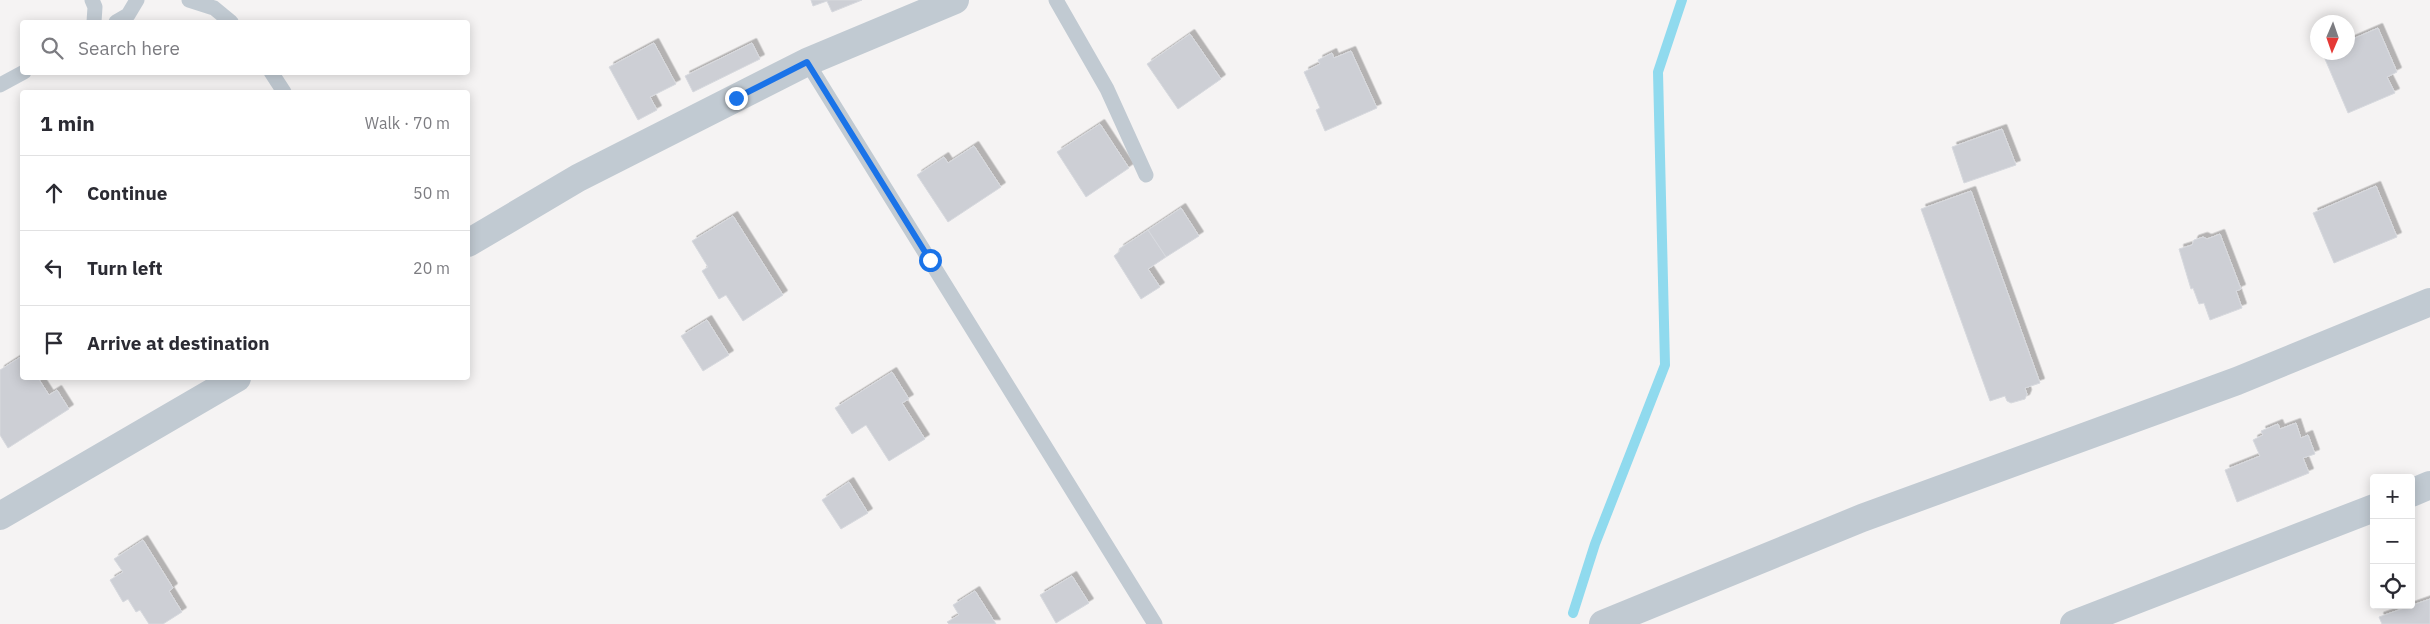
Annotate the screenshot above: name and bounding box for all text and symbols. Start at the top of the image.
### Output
north arrow [2310,15,2355,60]
search box [20,20,470,75]
icon: search [38,34,66,62]
text: Search here [78,36,180,60]
route end [725,87,748,110]
text: 1 min [40,109,95,137]
text: Walk · 70 m [365,113,450,133]
icon: ahead [40,179,68,207]
text: Continue [87,181,167,205]
text: 50 m [413,183,450,203]
route start [919,249,942,272]
icon: left [40,254,68,282]
text: Turn left [87,256,163,280]
text: 20 m [413,258,450,278]
icon: arrive [40,329,68,357]
text: Arrive at destination [87,331,270,355]
map controls [2370,474,2415,609]
button: + [2370,474,2415,519]
button: − [2370,519,2415,564]
button: locate [2370,564,2415,609]

